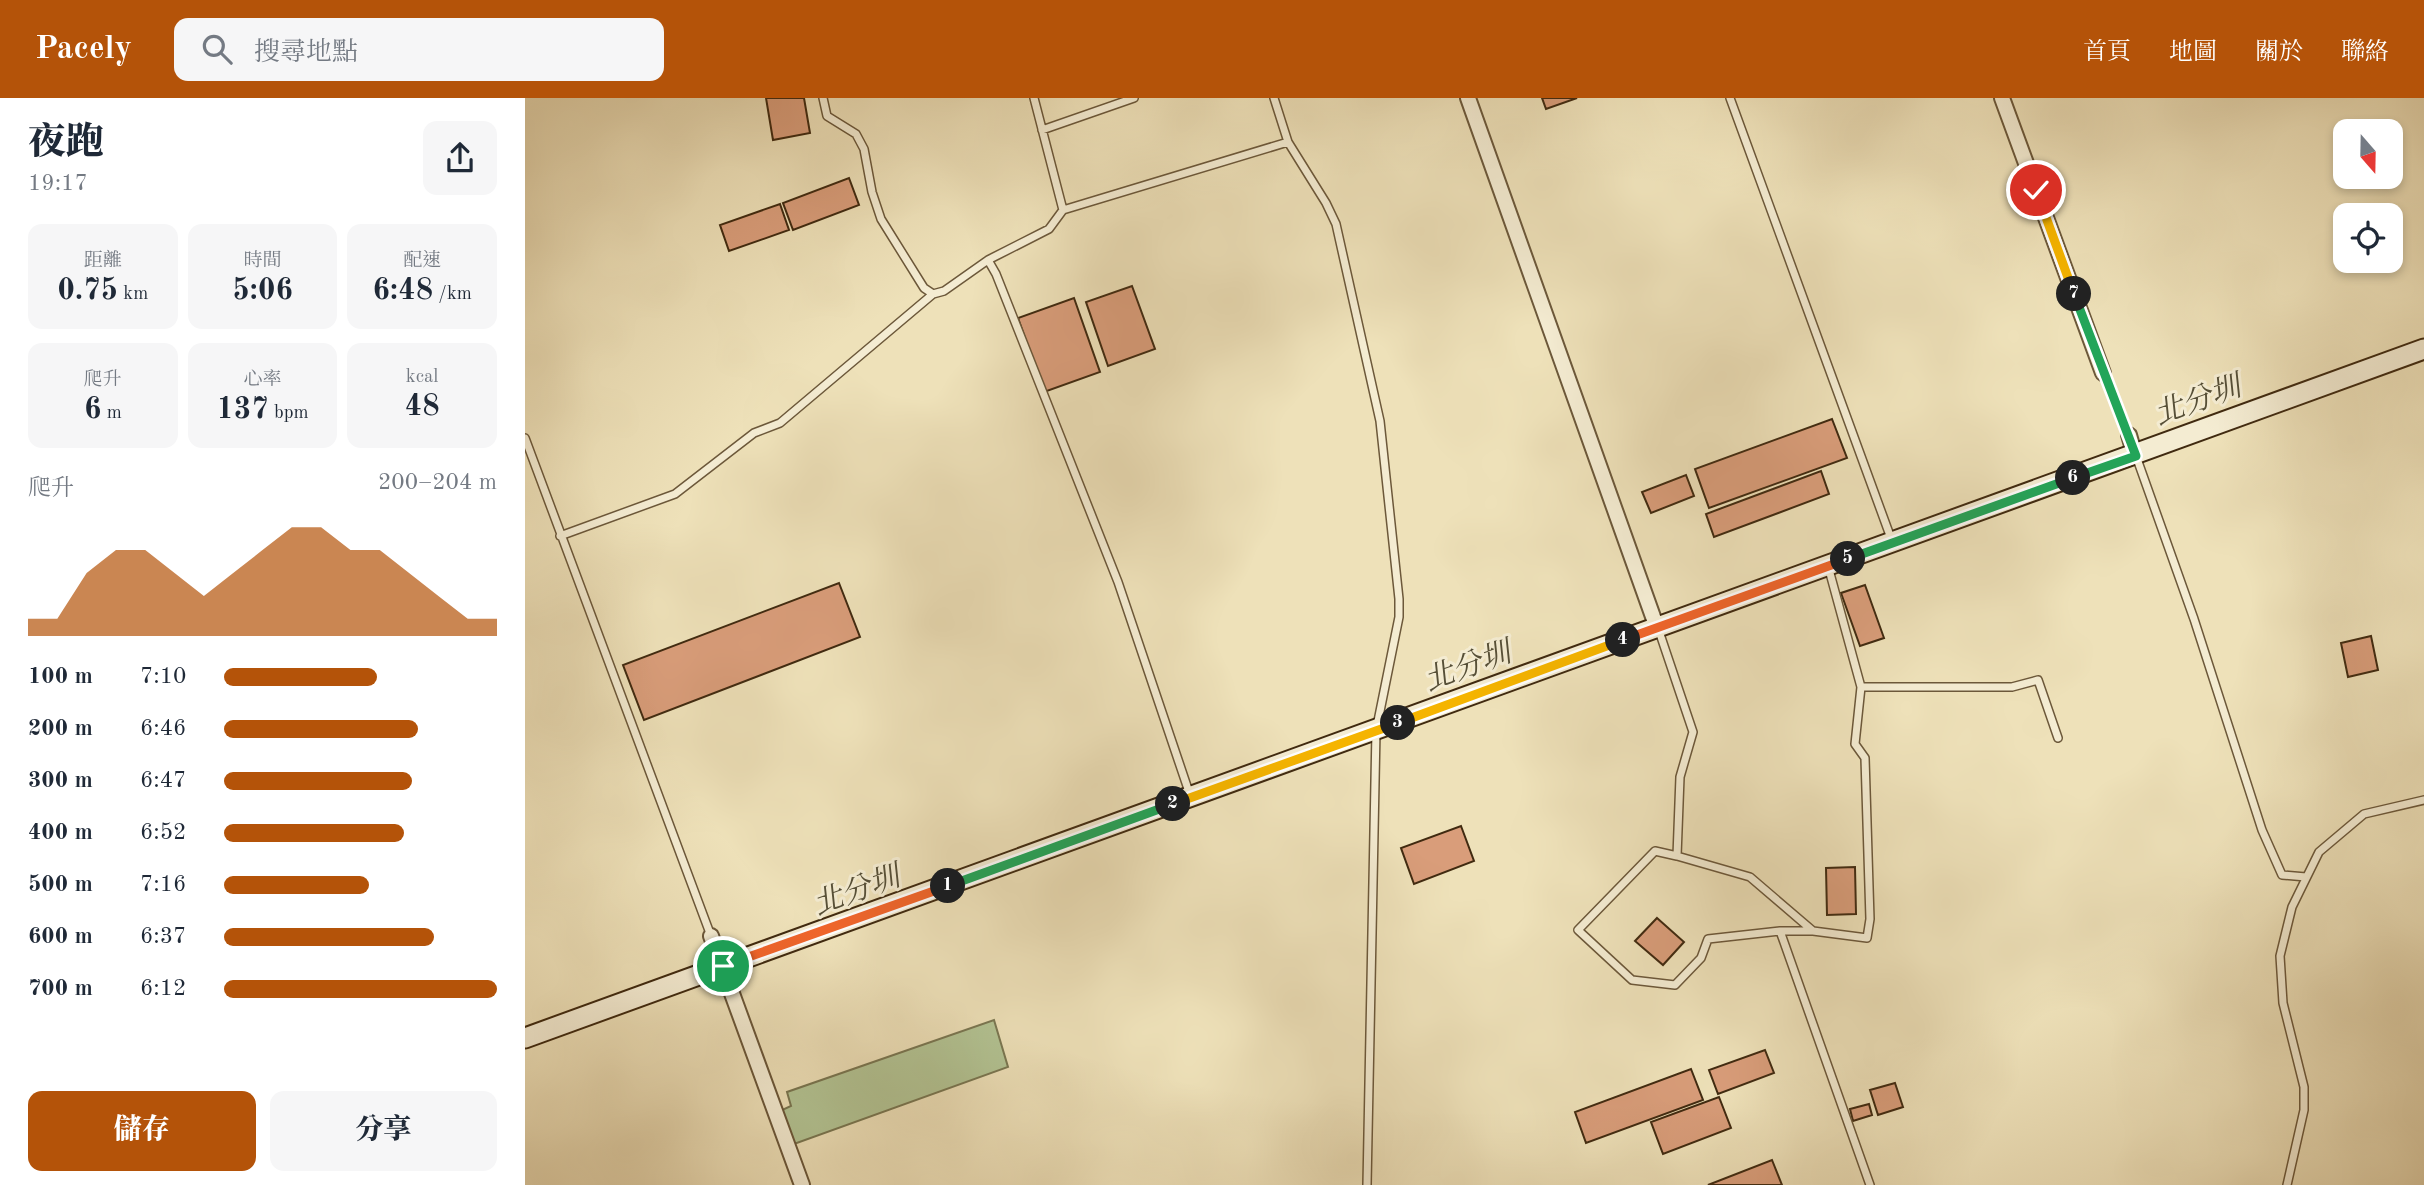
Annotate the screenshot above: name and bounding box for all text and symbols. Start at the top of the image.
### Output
search box [174,18,664,81]
icon: search [198,30,236,68]
text: Pacely [35,33,132,66]
text: 搜尋地點 [254,40,358,66]
text: 首頁 [2083,41,2131,65]
text: 地圖 [2169,41,2217,65]
text: 關於 [2255,41,2303,65]
text: 聯絡 [2341,41,2389,65]
north arrow [2333,119,2403,189]
map controls [2333,119,2403,273]
button: share [423,121,497,195]
text: 夜跑 [28,125,104,163]
pin [2006,160,2066,220]
icon: check [2017,171,2055,209]
text: 19:17 [28,172,88,195]
button: locate [2333,203,2403,273]
text: 距離 [84,252,122,271]
text: 時間 [243,252,282,271]
text: 配速 [403,252,441,271]
text: 0.75 [57,276,118,306]
text: 5:06 [232,276,293,306]
text: 6:48 [372,276,433,306]
pin: 7 [2057,276,2091,312]
text: 7 [2068,284,2079,303]
text: km [118,285,148,304]
text: /km [433,285,472,304]
text: kcal [406,368,439,387]
water label: 北分圳 [2149,368,2250,431]
text: 爬升 [84,371,122,390]
text: 心率 [243,371,282,390]
text: 48 [405,392,440,422]
text: 6 [84,395,101,425]
text: 137 [216,395,269,425]
text: m [101,404,122,423]
text: bpm [269,404,309,423]
pin: 6 [2055,460,2091,496]
text: 6 [2067,468,2078,487]
text: 200–204 m [378,471,497,494]
text: 爬升 [28,477,74,500]
pin: 5 [1831,542,1865,576]
text: 5 [1842,549,1853,568]
pin: 4 [1605,622,1641,658]
text: 4 [1617,630,1628,649]
water label: 北分圳 [1419,634,1520,697]
text: 100 m [28,665,93,688]
text: 7:10 [140,665,186,688]
pin: 3 [1381,706,1415,740]
text: 3 [1392,713,1403,732]
text: 200 m [28,717,93,740]
text: 6:46 [140,717,186,740]
text: 300 m [28,769,93,792]
text: 6:47 [140,769,186,792]
pin: 2 [1155,786,1191,822]
text: 2 [1167,794,1178,813]
text: 400 m [28,821,93,844]
text: 6:52 [140,821,186,844]
water label: 北分圳 [808,858,909,921]
pin: 1 [931,868,965,904]
text: 500 m [28,873,93,896]
text: 7:16 [140,873,186,896]
text: 1 [942,876,953,895]
text: 600 m [28,925,93,948]
text: 6:37 [140,925,186,948]
pin [693,936,753,996]
icon: arrive [704,947,742,985]
text: 700 m [28,977,93,1000]
text: 6:12 [140,977,186,1000]
button: 儲存 [28,1091,256,1171]
button: 分享 [270,1091,497,1171]

